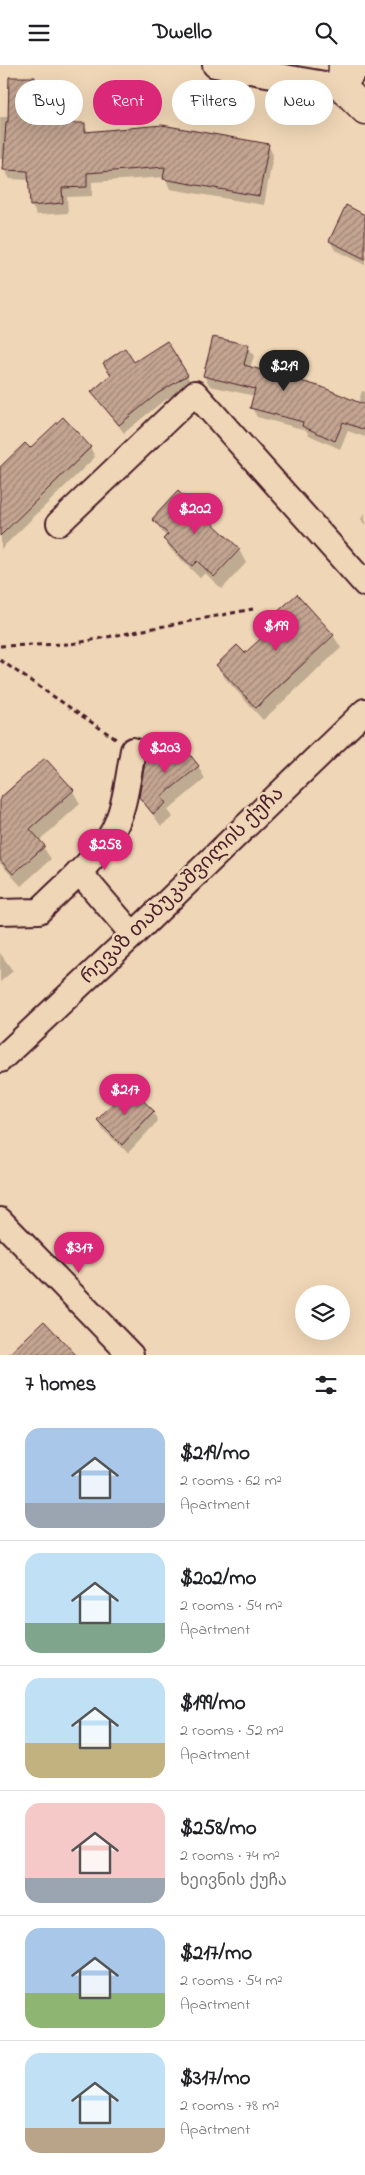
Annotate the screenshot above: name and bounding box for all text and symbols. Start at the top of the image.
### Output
text: Dwello [153,17,212,49]
icon: menu [25,19,53,47]
icon: search [312,19,340,47]
chip: Buy [15,80,83,125]
chip: Rent [93,80,162,125]
chip: Filters [172,80,255,125]
chip: New [265,80,333,125]
pin: $219 [254,349,314,392]
text: $219 [270,354,298,378]
pin: $202 [165,493,225,535]
text: $202 [179,497,211,521]
pin: $199 [246,609,306,652]
text: $199 [264,614,288,638]
pin: $203 [135,731,195,774]
text: $203 [149,736,181,760]
street label: რევაზ თაბუკაშვილის ქუჩა [75,781,291,991]
pin: $258 [75,829,135,871]
text: $258 [89,833,121,857]
pin: $217 [95,1073,155,1116]
text: $217 [110,1078,140,1102]
pin: $317 [49,1231,109,1274]
text: $317 [65,1236,93,1260]
map controls [295,1285,350,1340]
button: layers [295,1285,350,1340]
text: 7 homes [25,1370,96,1400]
icon: filters [312,1371,340,1399]
text: $219/mo [180,1439,250,1469]
icon: home [65,1448,125,1508]
text: 2 rooms · 62 m² [180,1469,282,1493]
text: Apartment [180,1493,250,1517]
text: $202/mo [180,1564,256,1594]
icon: home [65,1573,125,1633]
text: 2 rooms · 54 m² [180,1594,282,1618]
text: Apartment [180,1618,250,1642]
text: $199/mo [180,1689,246,1719]
icon: home [65,1698,125,1758]
text: 2 rooms · 52 m² [180,1719,284,1743]
text: Apartment [180,1743,250,1767]
text: $258/mo [180,1814,257,1844]
icon: home [65,1823,125,1883]
text: 2 rooms · 74 m² [180,1844,280,1868]
text: ხეივნის ქუჩა [180,1869,287,1893]
text: $217/mo [180,1939,252,1969]
icon: home [65,1948,125,2008]
text: 2 rooms · 54 m² [180,1969,282,1993]
text: Apartment [180,1993,250,2017]
text: $317/mo [180,2064,250,2094]
icon: home [65,2073,125,2133]
text: 2 rooms · 78 m² [180,2094,279,2118]
text: Apartment [180,2118,250,2142]

